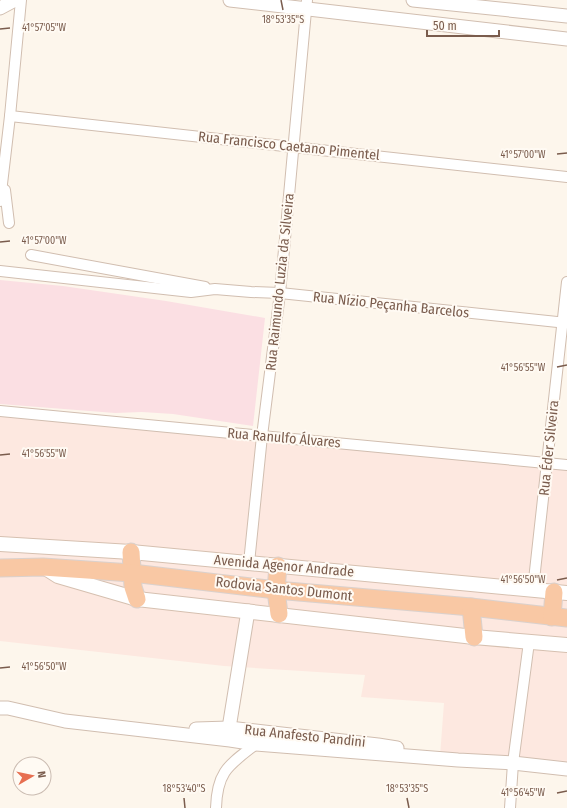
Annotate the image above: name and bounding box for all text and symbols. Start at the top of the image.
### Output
scale bar [427,12,499,38]
text: 18°53'35"S [262,14,304,26]
text: 50 m [433,19,457,33]
text: 41°57'05"W [22,22,67,34]
street label: Rua Francisco Caetano Pimentel [197,128,381,164]
text: 41°57'00"W [501,149,546,161]
street label: Rua Raimundo Luzia da Silveira [262,192,298,372]
text: 41°57'00"W [22,235,67,247]
street label: Rua Nízio Peçanha Barcelos [312,288,470,322]
text: 41°56'55"W [501,362,546,374]
street label: Rua Éder Silveira [535,399,562,497]
street label: Rua Ranulfo Álvares [227,424,342,451]
text: 41°56'55"W [22,448,67,460]
street label: Avenida Agenor Andrade [213,551,355,581]
street label: Rodovia Santos Dumont [215,573,354,605]
text: 41°56'50"W [500,574,546,586]
text: 41°56'50"W [21,661,67,673]
street label: Rua Anafesto Pandini [244,721,366,751]
north arrow [12,756,52,796]
text: N [34,770,48,779]
text: 18°53'40"S [163,783,206,795]
text: 18°53'35"S [386,783,428,795]
text: 41°56'45"W [501,787,546,799]

